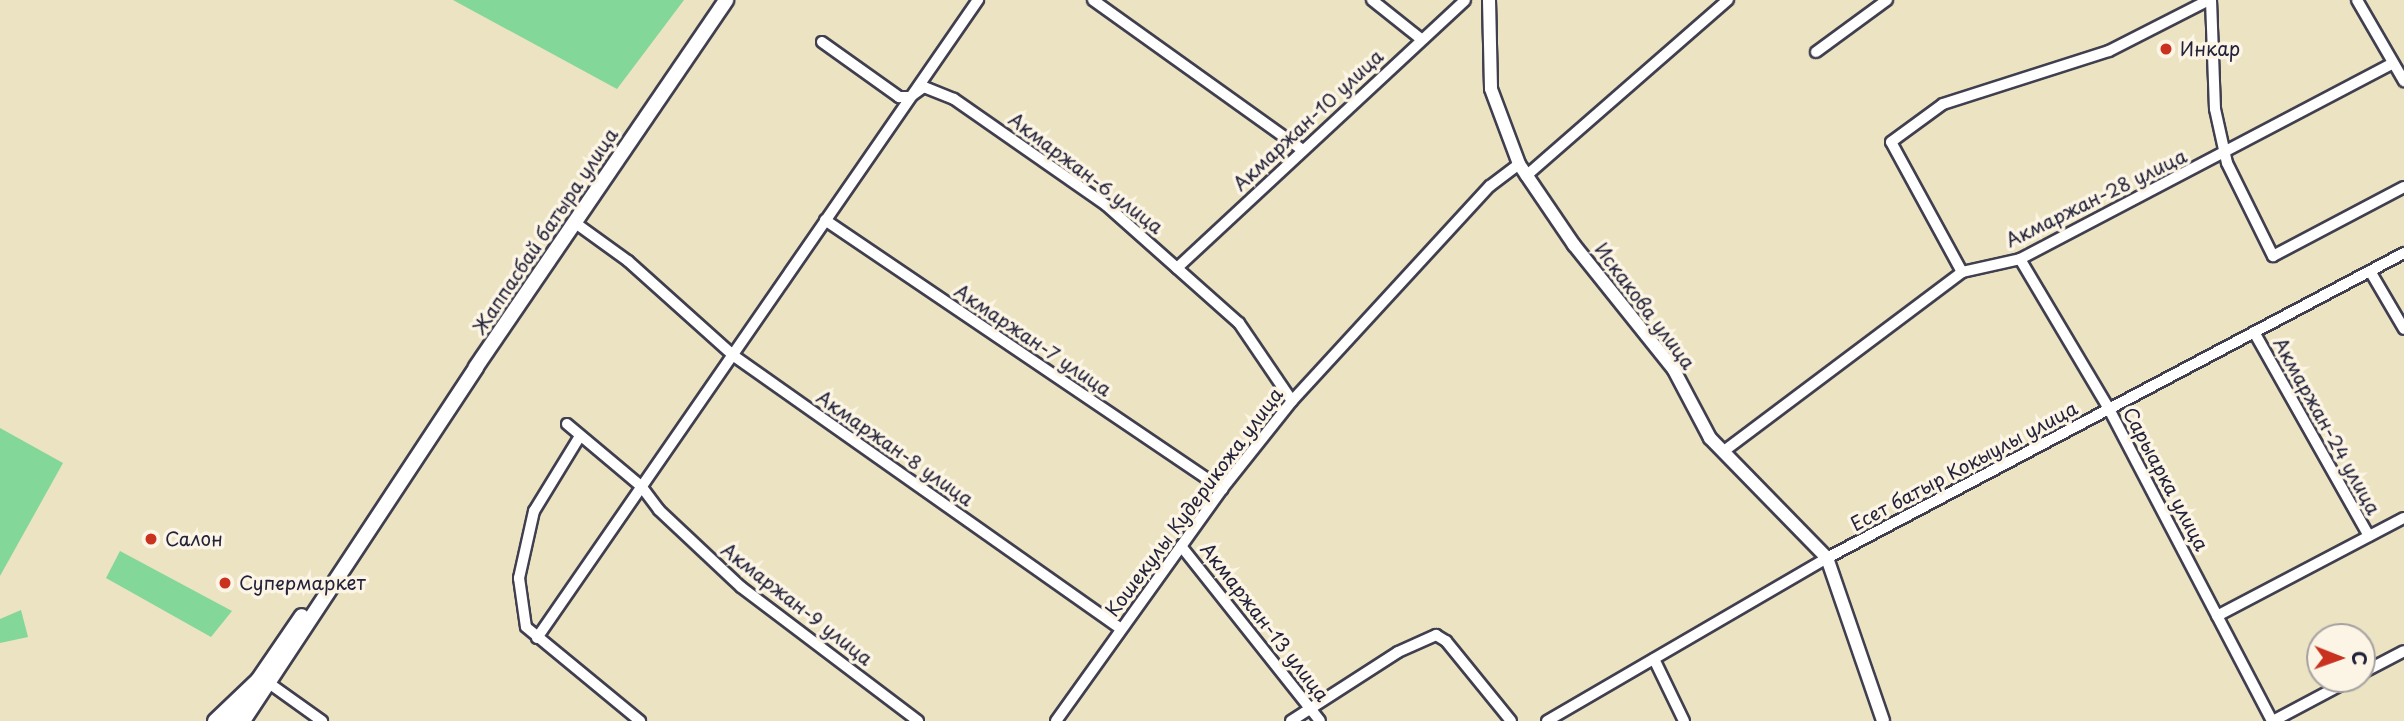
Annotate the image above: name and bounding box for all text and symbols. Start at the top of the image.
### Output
place label: Инкар [2180,38,2240,60]
marker: Инкар [2158,41,2174,57]
street label: Акмаржан-10 улица [1228,44,1388,196]
street label: Акмаржан-6 улица [1004,107,1168,239]
street label: Жаппасбай батыра улица [467,123,623,339]
street label: Акмаржан-28 улица [2001,144,2191,252]
street label: Искакова улица [1590,238,1700,374]
street label: Акмаржан-7 улица [950,279,1116,401]
street label: Акмаржан-24 улица [2269,333,2385,519]
street label: Кошекулы Кудерикожа улица [1100,383,1288,621]
street label: Акмаржан-8 улица [812,385,978,511]
street label: Есет батыр Кокыулы улица [1846,396,2082,536]
street label: Сарыарка улица [2118,403,2214,555]
place label: Салон [165,528,223,550]
marker: Салон [143,531,159,547]
street label: Акмаржан-9 улица [717,538,877,670]
street label: Акмаржан-13 улица [1196,538,1334,706]
place label: Супермаркет [239,572,366,594]
marker: Супермаркет [217,575,233,591]
north arrow [2306,623,2376,693]
text: С [2346,651,2374,666]

